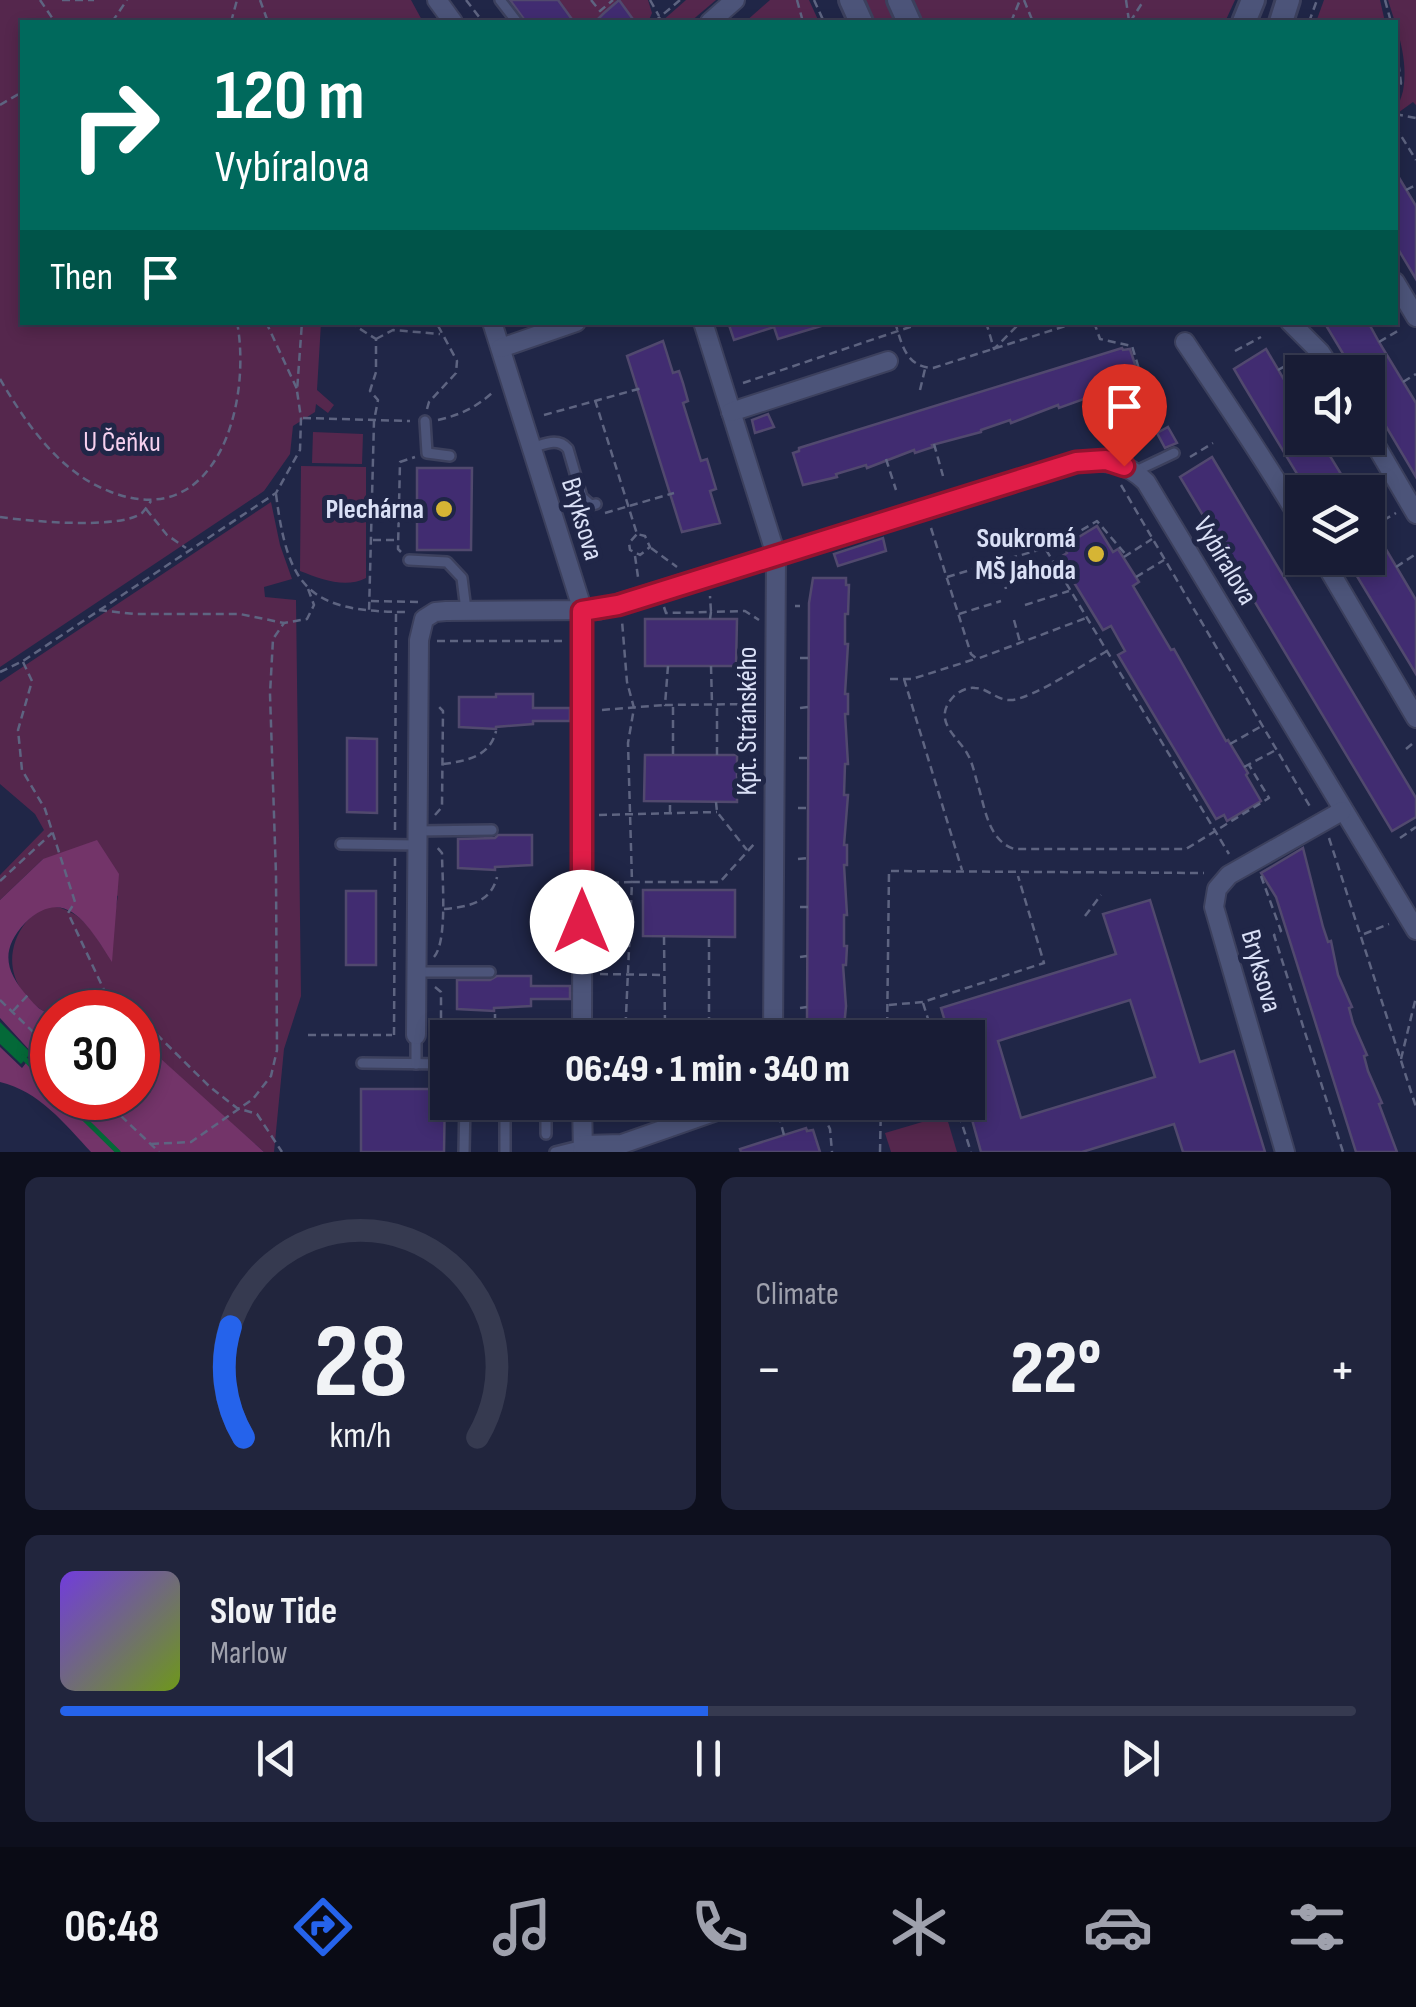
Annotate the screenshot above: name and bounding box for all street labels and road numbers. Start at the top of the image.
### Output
street label: Bryksova [554,474,610,564]
street label: Vybíralova [1186,511,1264,611]
street label: Kpt. Stránského [731,647,764,795]
street label: Bryksova [1233,926,1289,1016]

